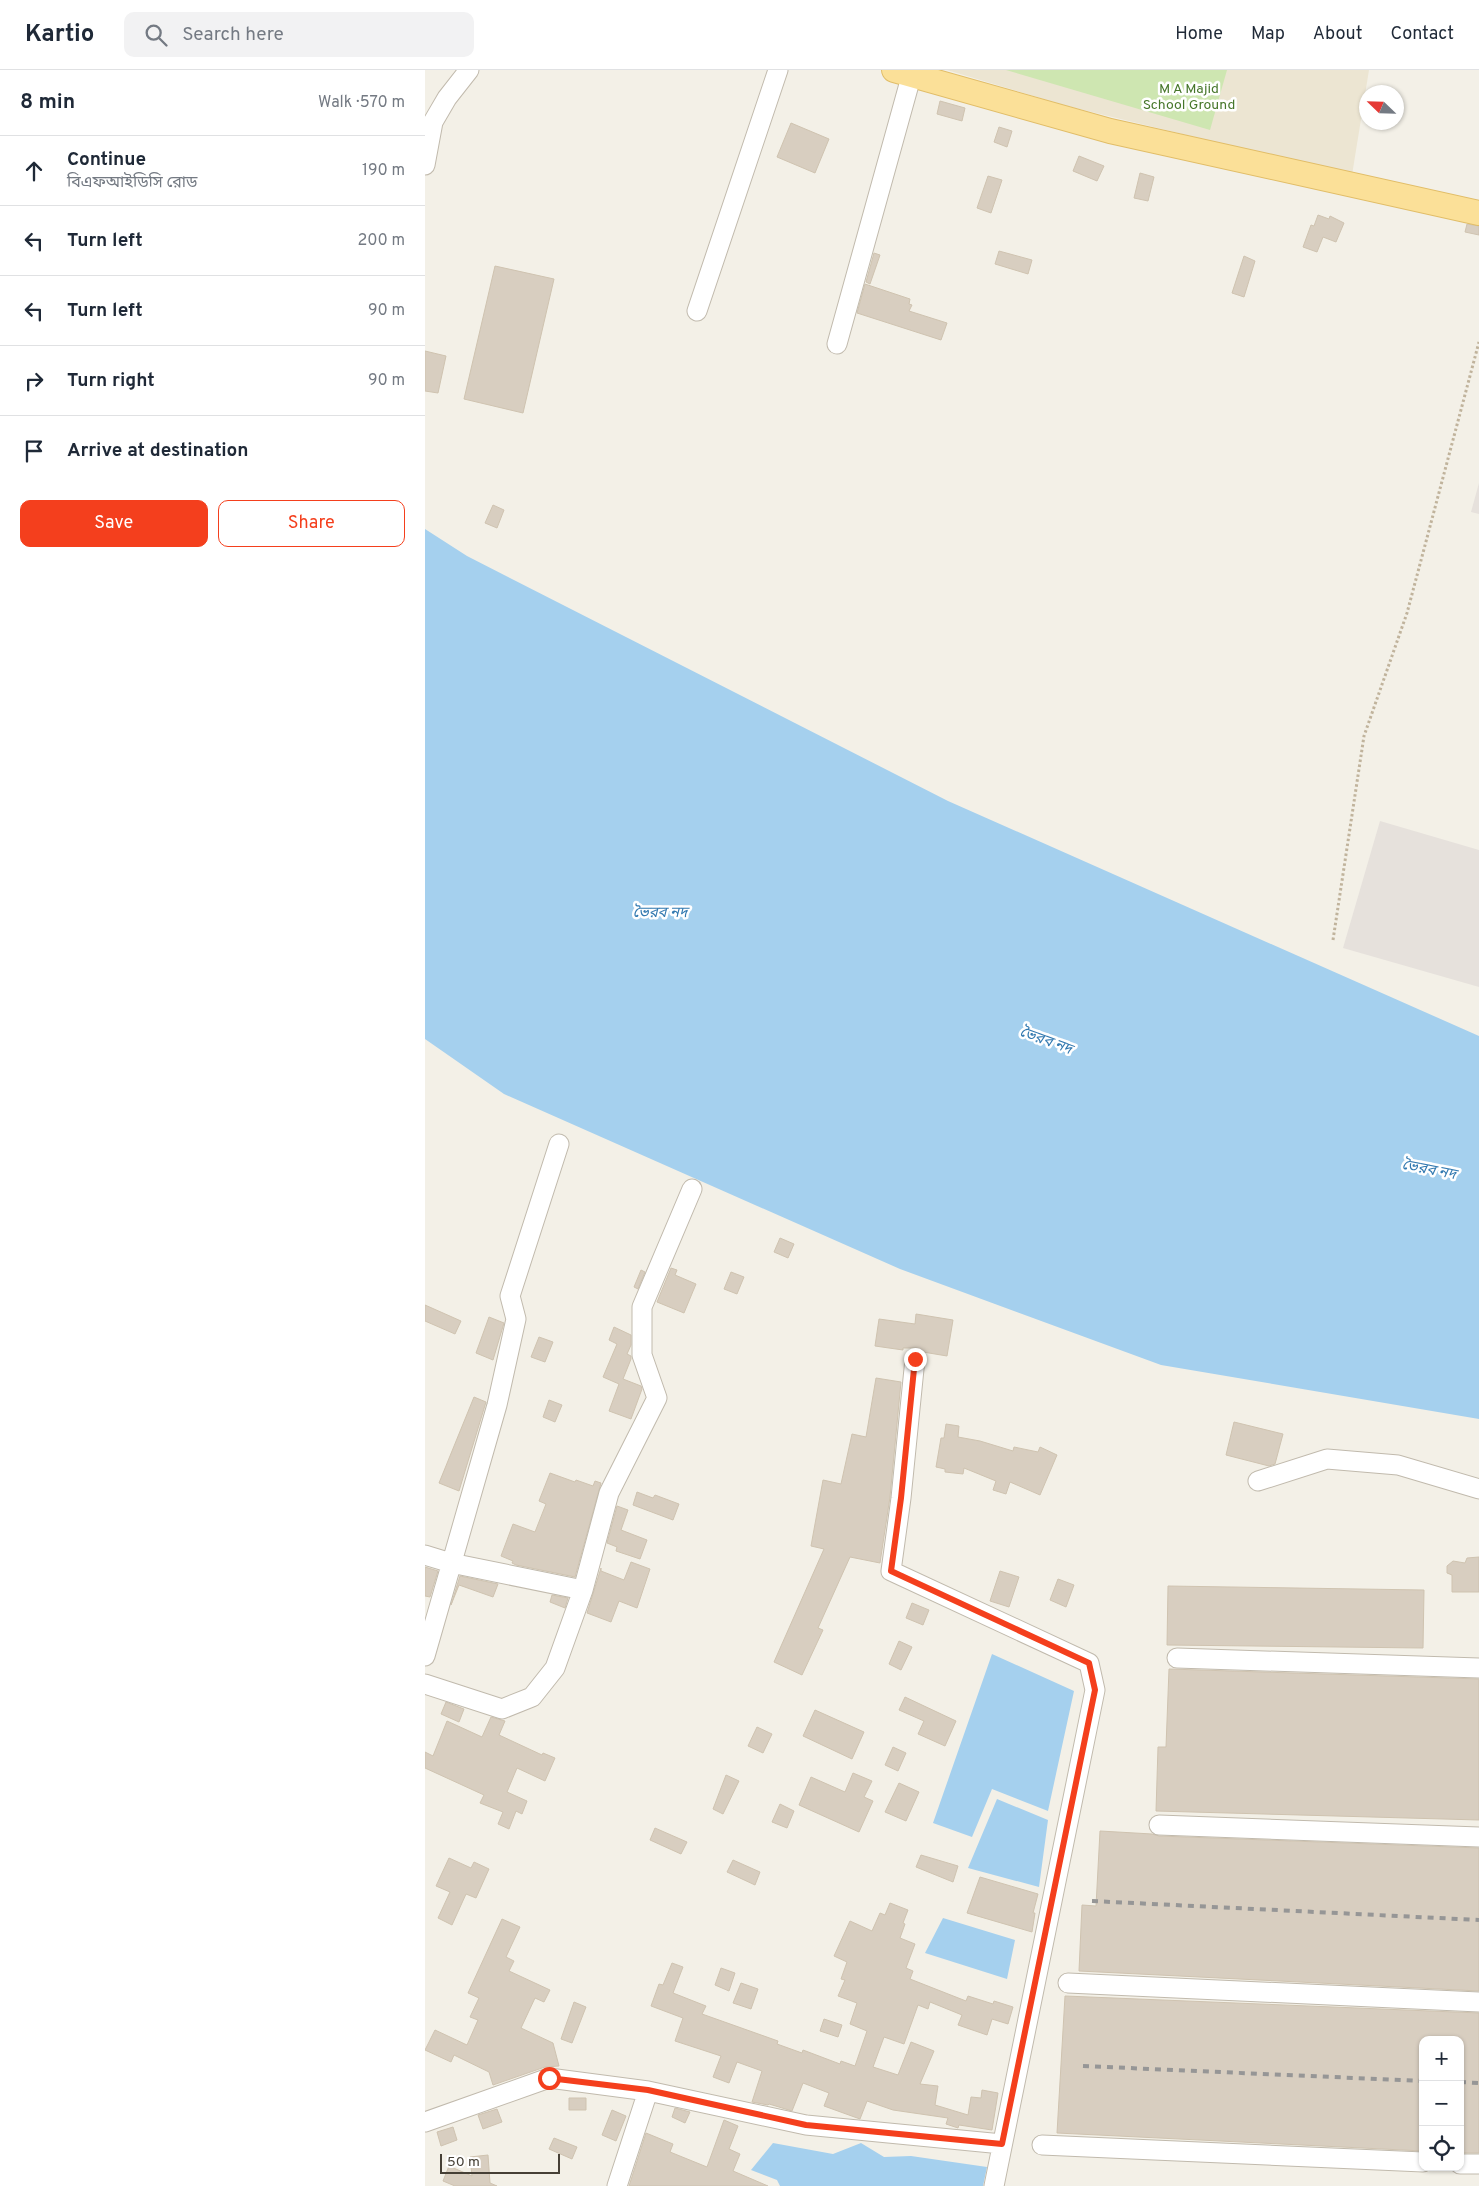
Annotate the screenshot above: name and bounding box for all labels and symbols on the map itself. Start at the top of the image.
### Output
park label: M A Majid School Ground [1143,81,1235,114]
north arrow [1359,85,1404,130]
water label: ভৈরব নদ [633,903,690,923]
water label: ভৈরব নদ [1017,1022,1077,1061]
water label: ভৈরব নদ [1400,1155,1460,1186]
route end [904,1348,927,1371]
route start [538,2067,561,2090]
scale bar [440,2151,560,2174]

